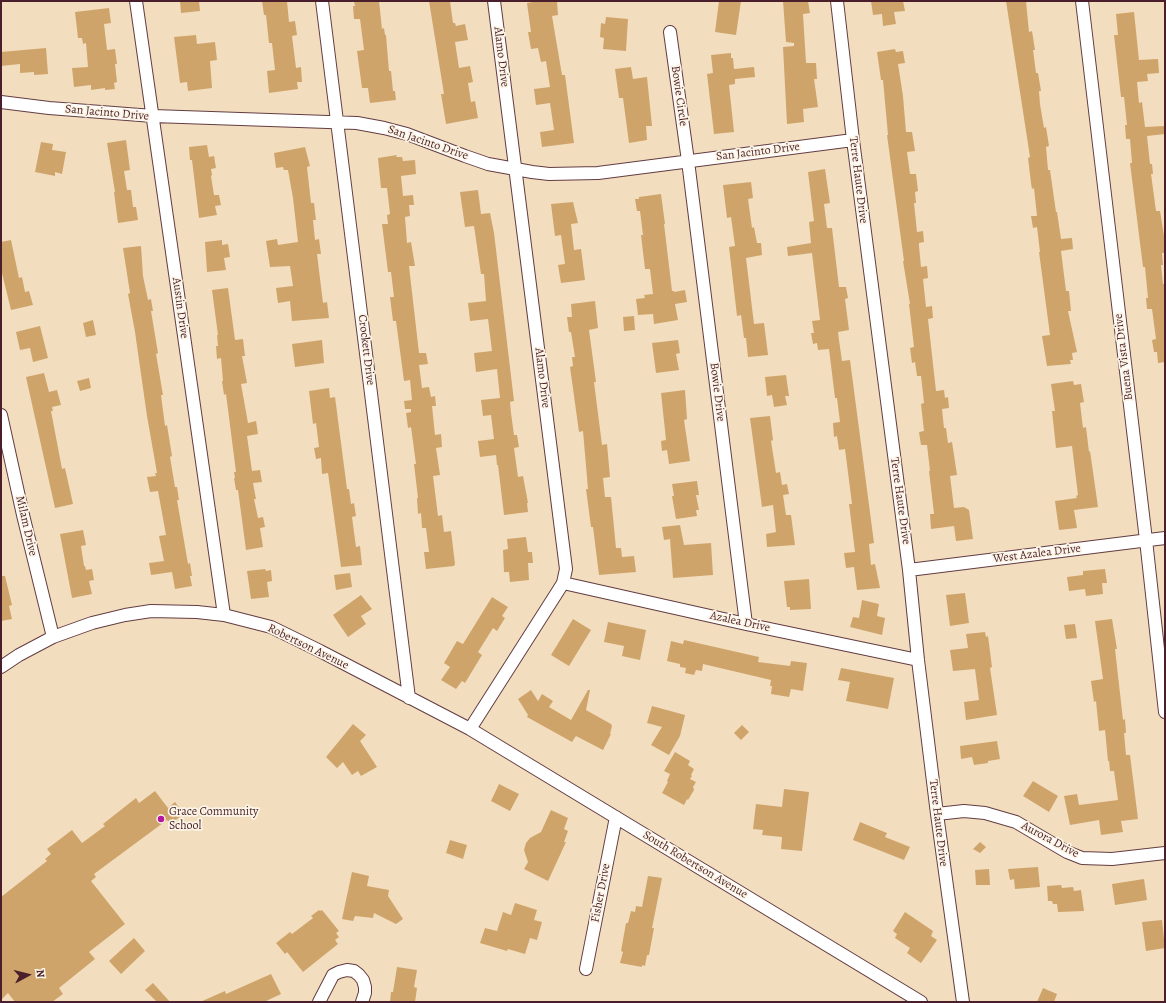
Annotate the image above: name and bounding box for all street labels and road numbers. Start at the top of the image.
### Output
street label: Alamo Drive [490,26,512,88]
street label: Bowie Circle [668,65,690,127]
street label: San Jacinto Drive [64,102,150,124]
street label: San Jacinto Drive [386,122,470,164]
street label: Terre Haute Drive [846,136,870,224]
street label: San Jacinto Drive [715,140,801,164]
street label: Austin Drive [169,277,191,339]
street label: Buena Vista Drive [1112,313,1136,401]
street label: Crockett Drive [355,314,377,386]
street label: Alamo Drive [531,347,553,409]
street label: Bowie Drive [706,362,728,422]
street label: Terre Haute Drive [887,457,913,545]
street label: Milam Drive [12,495,40,557]
street label: West Azalea Drive [992,541,1082,567]
street label: Azalea Drive [709,609,771,635]
street label: Robertson Avenue [265,621,351,673]
street label: Terre Haute Drive [926,779,950,867]
street label: Aurora Drive [1019,819,1081,861]
street label: South Robertson Avenue [640,828,750,902]
street label: Fisher Drive [588,862,614,924]

